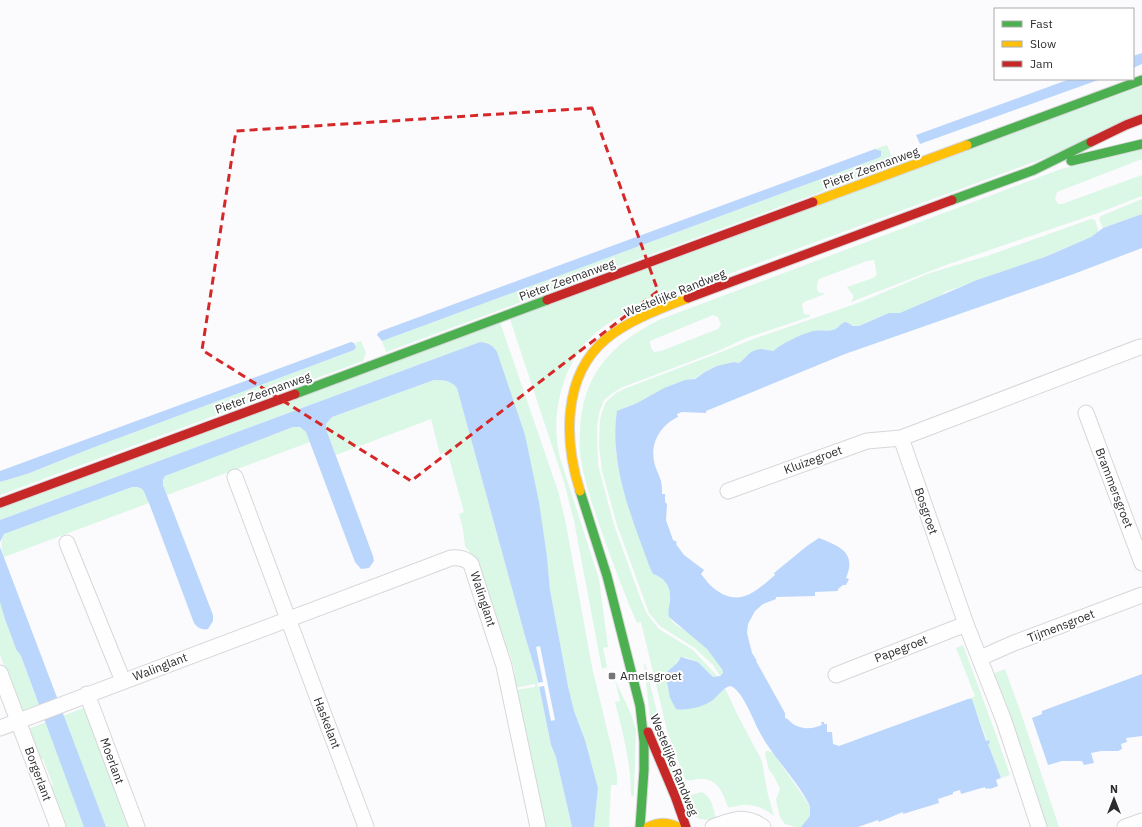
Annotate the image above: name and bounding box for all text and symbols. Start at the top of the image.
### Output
legend [994,8,1134,80]
text: Fast [1030,16,1053,31]
text: Slow [1030,36,1056,51]
text: Jam [1030,56,1053,71]
street label: Pieter Zeemanweg [821,143,921,192]
street label: Pieter Zeemanweg [517,255,617,304]
street label: Westelijke Randweg [622,265,728,320]
street label: Pieter Zeemanweg [213,368,313,417]
street label: Kluizegroet [782,442,844,477]
street label: Brammersgroet [1092,446,1137,530]
street label: Bosgroet [911,485,941,536]
street label: Walinglant [468,569,499,628]
street label: Tijmensgroet [1025,606,1096,645]
street label: Papegroet [872,632,929,665]
street label: Walinglant [130,649,189,684]
place label: Amelsgroet [620,668,682,683]
marker: Amelsgroet [607,671,617,681]
street label: Haskelant [311,695,344,751]
street label: Westelijke Randweg [647,712,702,818]
street label: Moerlant [97,736,128,786]
street label: Borgerlant [22,745,55,803]
north arrow [1094,779,1134,819]
text: N [1110,782,1118,796]

